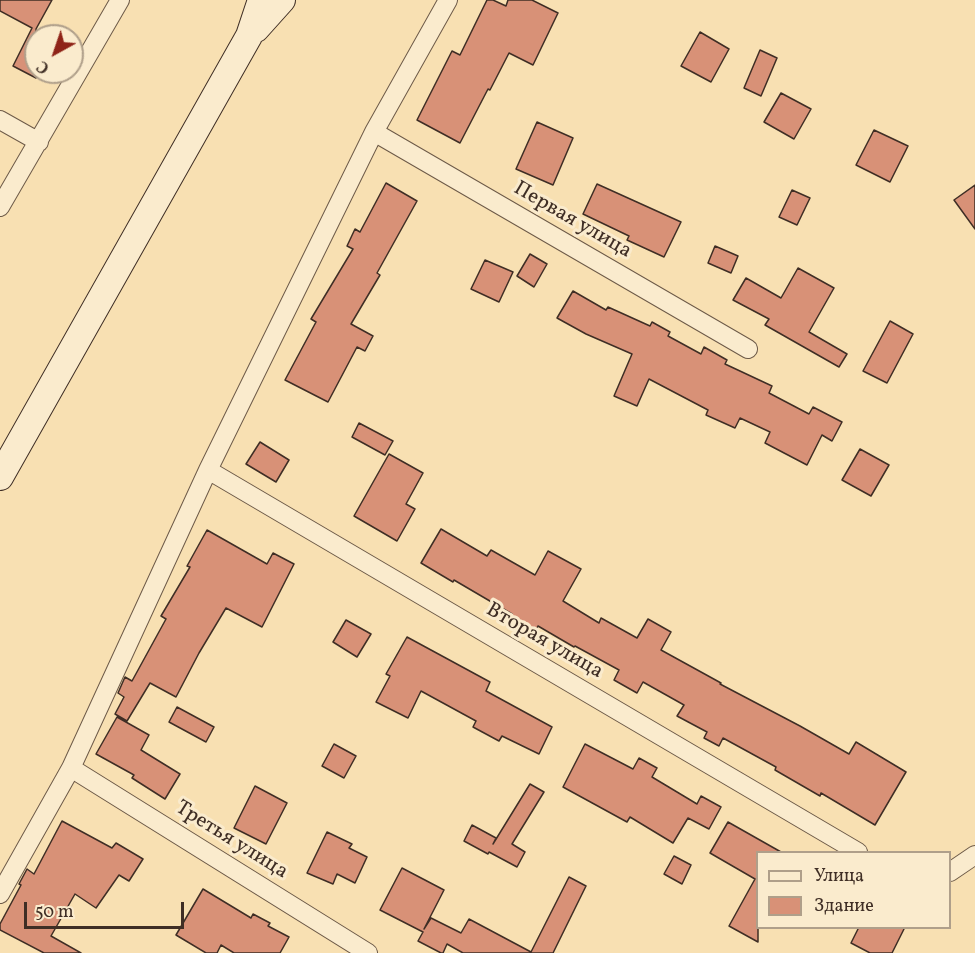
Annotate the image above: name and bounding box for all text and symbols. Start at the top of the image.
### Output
north arrow [24,24,84,84]
text: С [33,55,55,78]
street label: Первая улица [508,177,636,265]
street label: Вторая улица [481,598,607,686]
street label: Третья улица [170,796,292,886]
legend [756,851,951,929]
text: Улица [814,864,864,889]
scale bar [27,890,188,928]
text: Здание [814,894,874,919]
text: 50 m [35,900,74,925]

